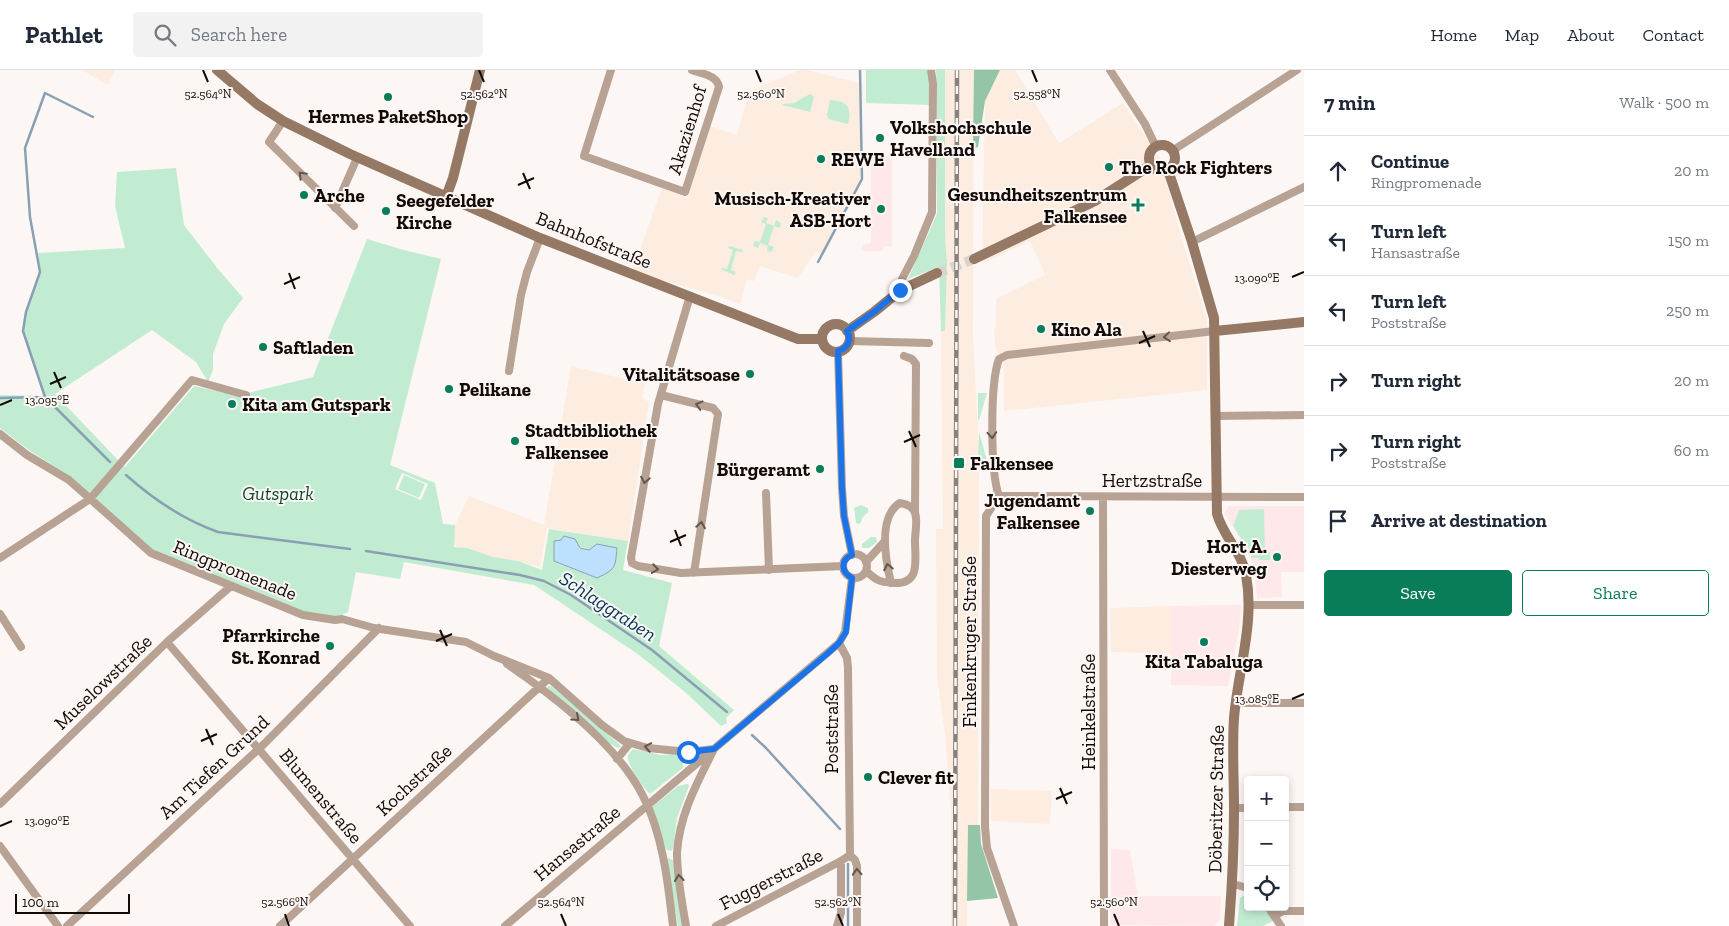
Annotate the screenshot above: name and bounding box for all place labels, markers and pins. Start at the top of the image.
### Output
marker: Hermes PaketShop [382,91,394,103]
place label: Hermes PaketShop [308,105,468,128]
place label: Volkshochschule Havelland [890,116,1032,161]
marker: Volkshochschule Havelland [874,132,886,144]
place label: REWE [831,148,884,171]
marker: REWE [815,153,827,165]
place label: The Rock Fighters [1119,156,1272,179]
marker: The Rock Fighters [1103,161,1115,173]
place label: Gesundheitszentrum Falkensee [948,183,1127,228]
place label: Arche [314,184,365,207]
place label: Musisch-Kreativer ASB-Hort [714,187,872,232]
marker: Arche [298,189,310,201]
place label: Seegefelder Kirche [396,189,495,234]
marker: Gesundheitszentrum Falkensee [1131,198,1145,212]
marker: Musisch-Kreativer ASB-Hort [875,203,887,215]
marker: Seegefelder Kirche [380,205,392,217]
place label: Kino Ala [1051,318,1122,341]
marker: Kino Ala [1035,323,1047,335]
place label: Saftladen [273,336,354,359]
marker: Saftladen [257,341,269,353]
place label: Vitalitätsoase [623,363,740,386]
marker: Vitalitätsoase [744,368,756,380]
place label: Pelikane [459,378,531,401]
marker: Pelikane [443,383,455,395]
place label: Kita am Gutspark [242,393,391,416]
marker: Kita am Gutspark [226,398,238,410]
place label: Stadtbibliothek Falkensee [525,419,658,464]
marker: Stadtbibliothek Falkensee [509,435,521,447]
place label: Falkensee [970,452,1054,475]
marker: Falkensee [952,456,966,470]
place label: Bürgeramt [717,458,810,481]
marker: Bürgeramt [814,463,826,475]
place label: Jugendamt Falkensee [984,489,1080,534]
marker: Jugendamt Falkensee [1084,505,1096,517]
place label: Hort A. Diesterweg [1171,535,1267,580]
marker: Hort A. Diesterweg [1271,551,1283,563]
place label: Pfarrkirche St. Konrad [222,624,320,669]
marker: Kita Tabaluga [1198,636,1210,648]
marker: Pfarrkirche St. Konrad [324,640,336,652]
place label: Kita Tabaluga [1145,650,1263,673]
place label: Clever fit [878,766,954,789]
marker: Clever fit [862,771,874,783]

